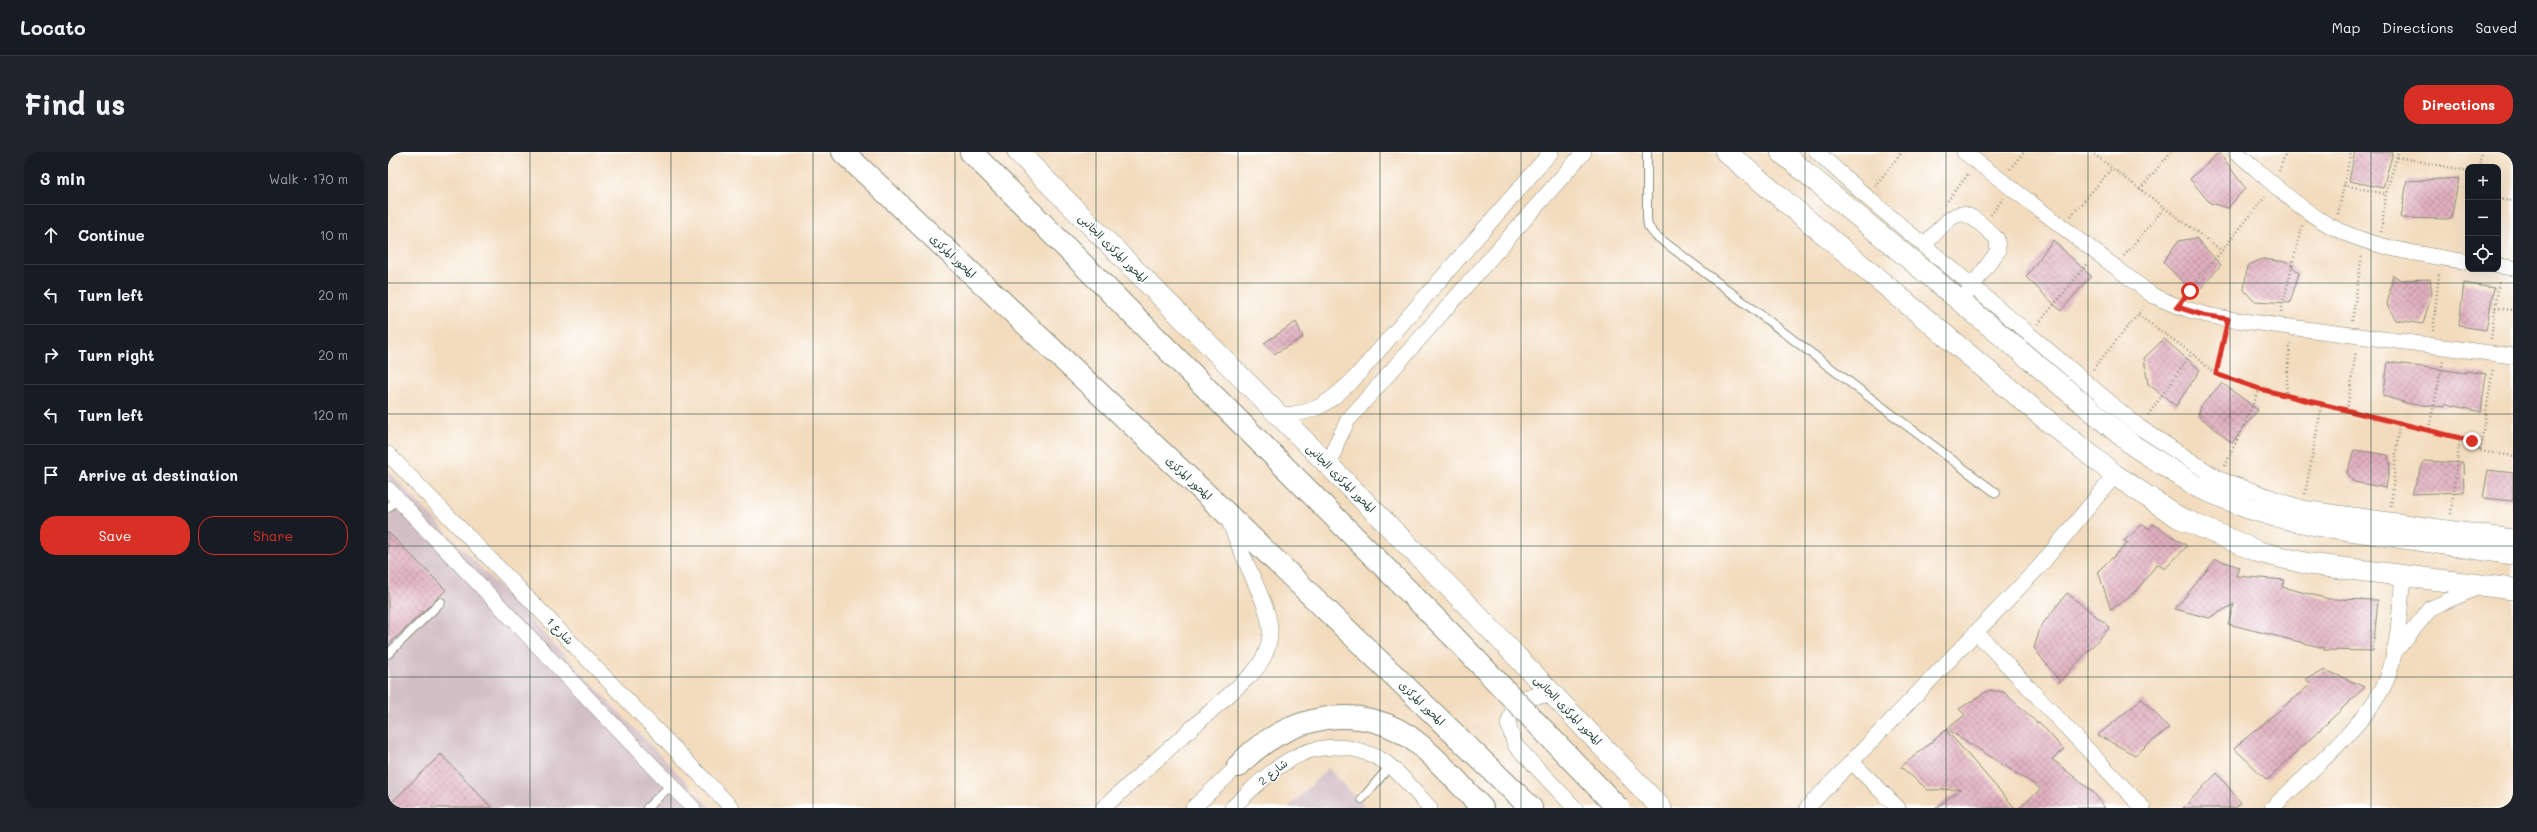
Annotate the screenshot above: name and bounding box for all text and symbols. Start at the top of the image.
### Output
text: Locato [20,15,86,40]
text: Map [2332,18,2360,37]
text: Directions [2382,18,2453,37]
text: Saved [2475,18,2517,37]
button: Directions [2404,85,2513,124]
text: Find us [24,86,125,122]
map controls [2465,164,2501,272]
button: + [2465,164,2501,200]
text: 3 min [40,167,85,189]
text: Walk · 170 m [269,170,348,187]
button: − [2465,200,2501,236]
street label: المحور المركزى الجانبى [1075,210,1151,286]
icon: ahead [40,224,62,246]
text: Continue [78,225,145,245]
text: 10 m [320,226,348,243]
street label: المحور المركزى [926,230,980,282]
button: locate [2465,236,2501,272]
route start [2181,282,2199,300]
icon: left [40,284,62,306]
text: Turn left [78,285,143,305]
text: 20 m [318,286,348,303]
icon: right [40,344,62,366]
text: Turn right [78,345,155,365]
text: 20 m [318,346,348,363]
icon: left [40,404,62,426]
text: Turn left [78,405,143,425]
text: 120 m [312,406,348,423]
route end [2463,432,2481,450]
street label: المحور المركزى الجانبى [1303,440,1379,516]
street label: المحور المركزى [1162,452,1216,504]
icon: arrive [40,464,62,486]
text: Arrive at destination [78,465,238,485]
button: Save [40,516,190,555]
button: Share [198,516,348,555]
street label: شارع 1 [542,614,577,649]
street label: المحور المركزى الجانبى [1530,671,1606,749]
street label: المحور المركزى [1396,677,1448,729]
street label: شارع 2 [1255,755,1292,790]

